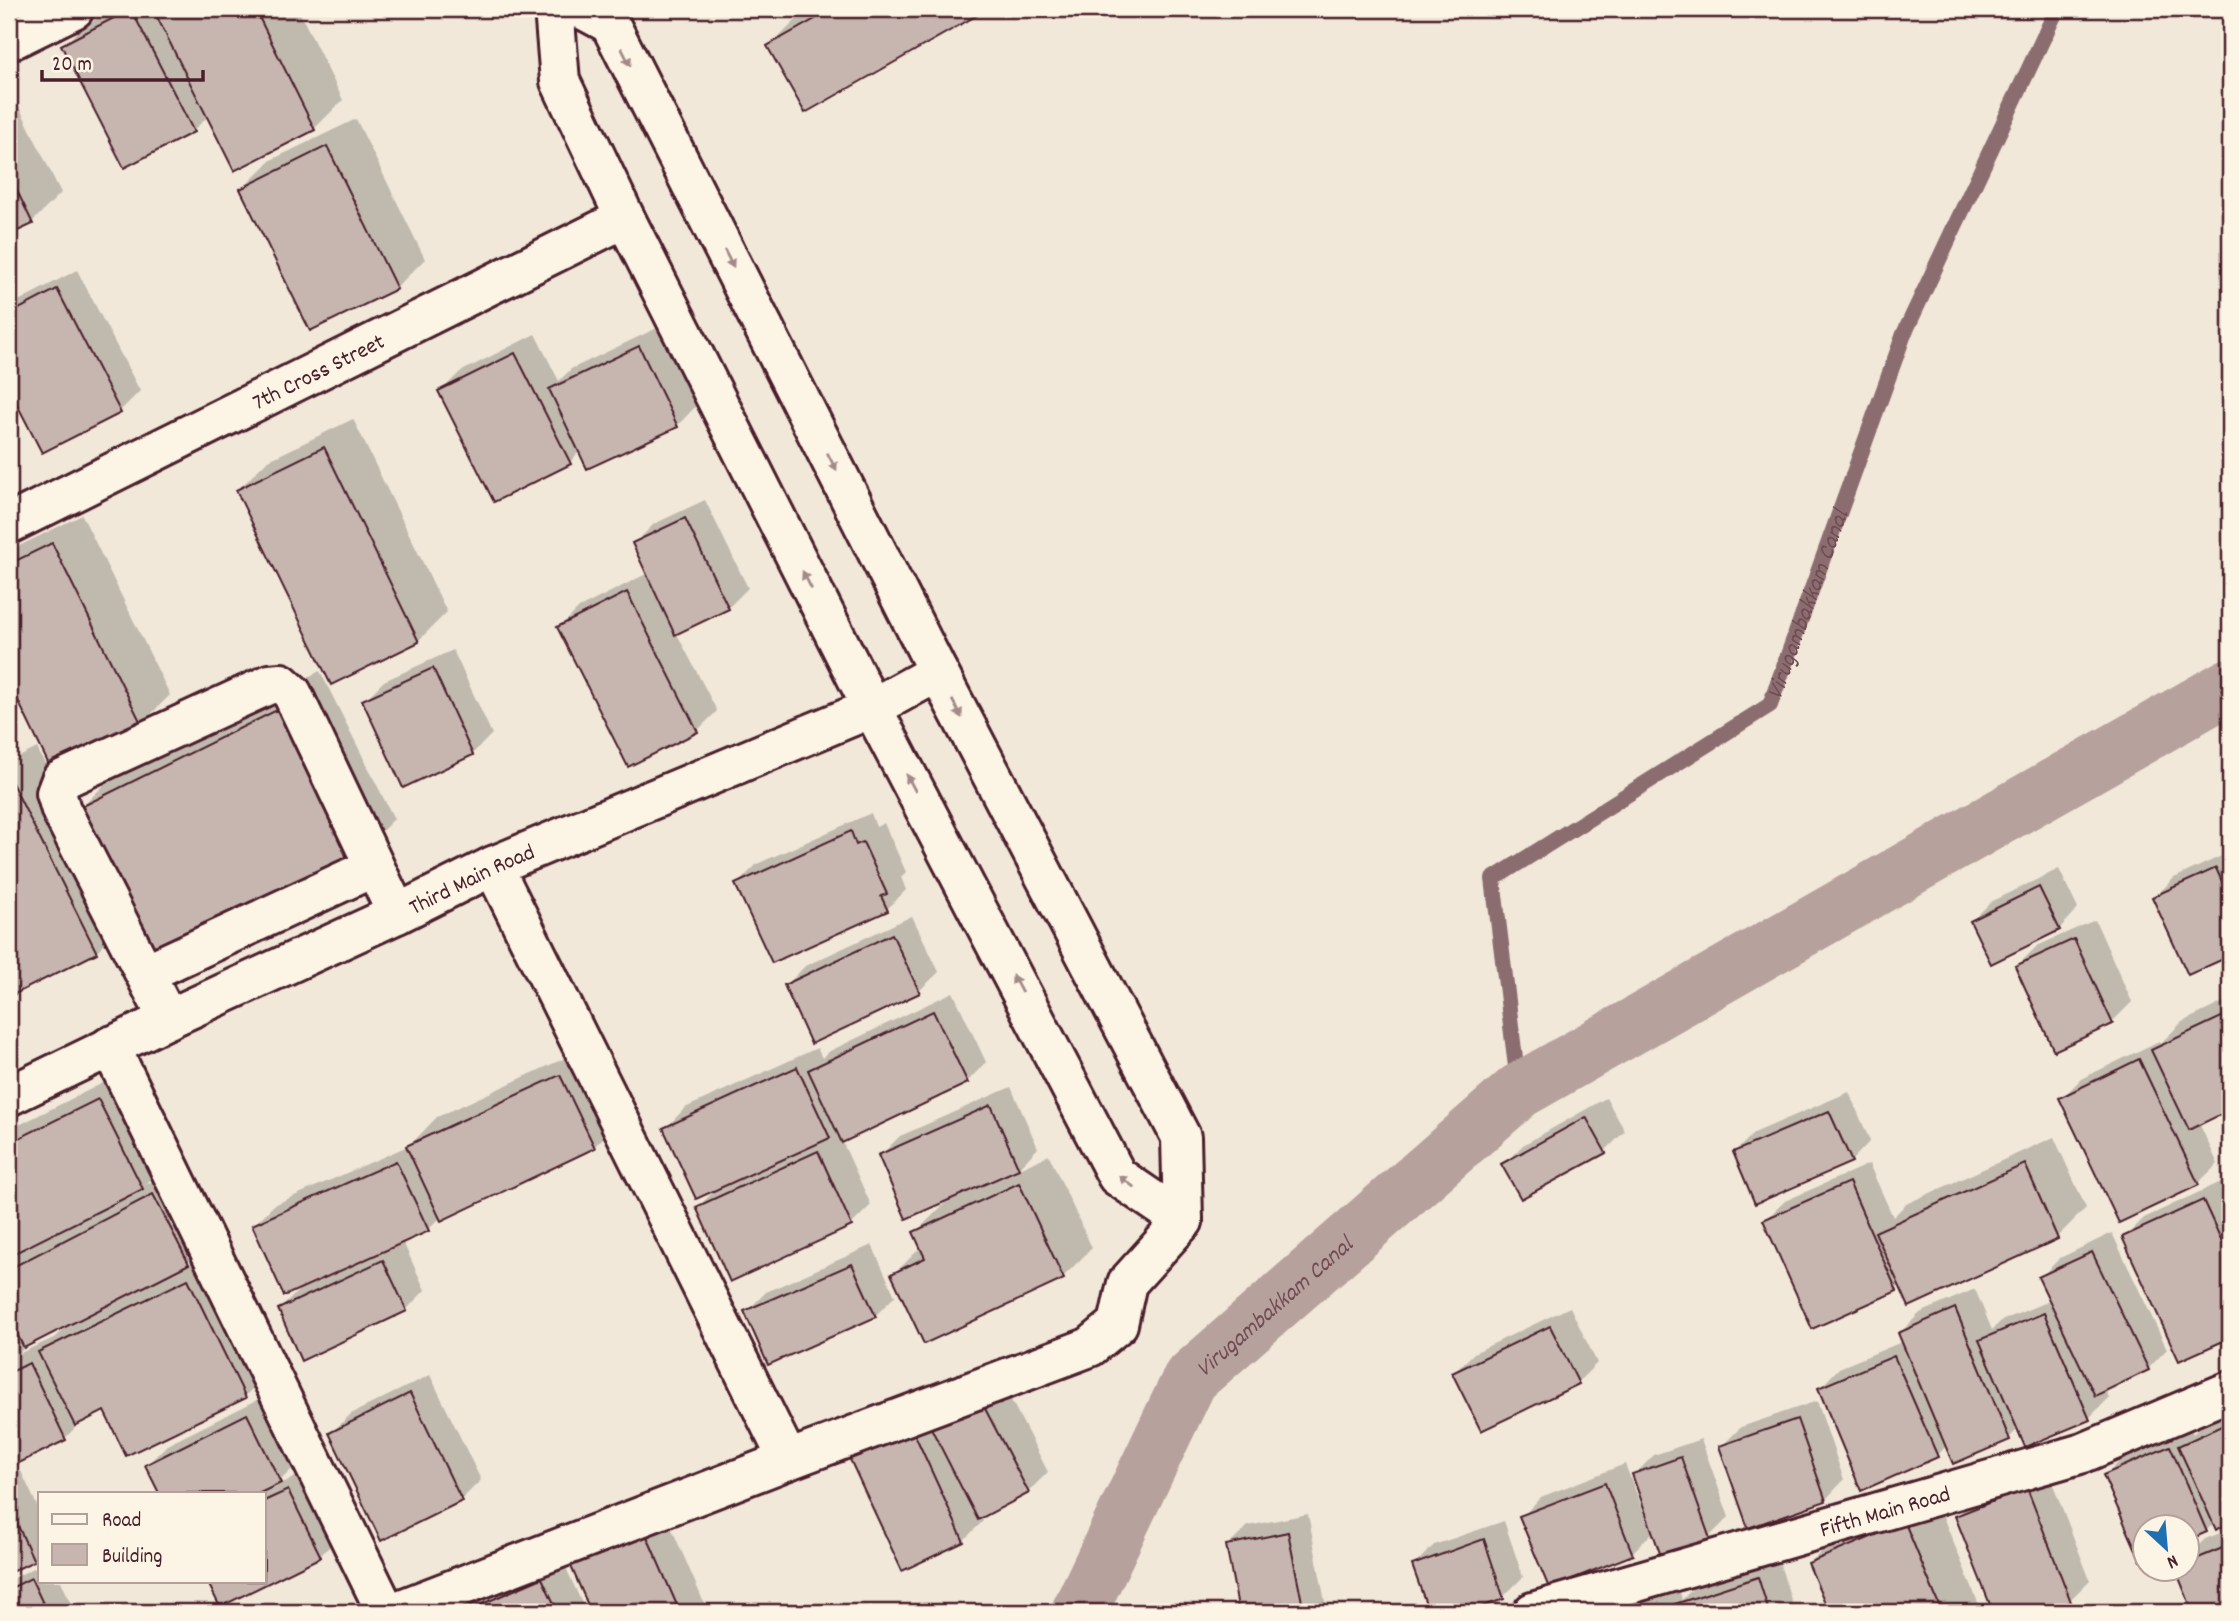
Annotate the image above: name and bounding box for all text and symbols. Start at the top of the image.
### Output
scale bar [42,38,203,82]
one-way arrow [620,47,632,67]
text: 20 m [52,51,92,81]
one-way arrow [723,250,735,270]
street label: 7th Cross Street [248,327,391,420]
one-way arrow [826,452,838,472]
water label: Virugambakkam Canal [1759,503,1860,705]
one-way arrow [802,570,813,590]
one-way arrow [952,699,963,719]
one-way arrow [905,773,917,793]
street label: Third Main Road [404,837,540,925]
one-way arrow [1011,974,1022,994]
one-way arrow [1118,1175,1136,1189]
water label: Virugambakkam Canal [1189,1228,1363,1387]
street label: Fifth Main Road [1816,1479,1955,1548]
legend [38,1492,266,1582]
text: Road [102,1507,141,1537]
north arrow [2130,1512,2200,1582]
text: Building [102,1543,162,1573]
text: N [2162,1546,2182,1574]

